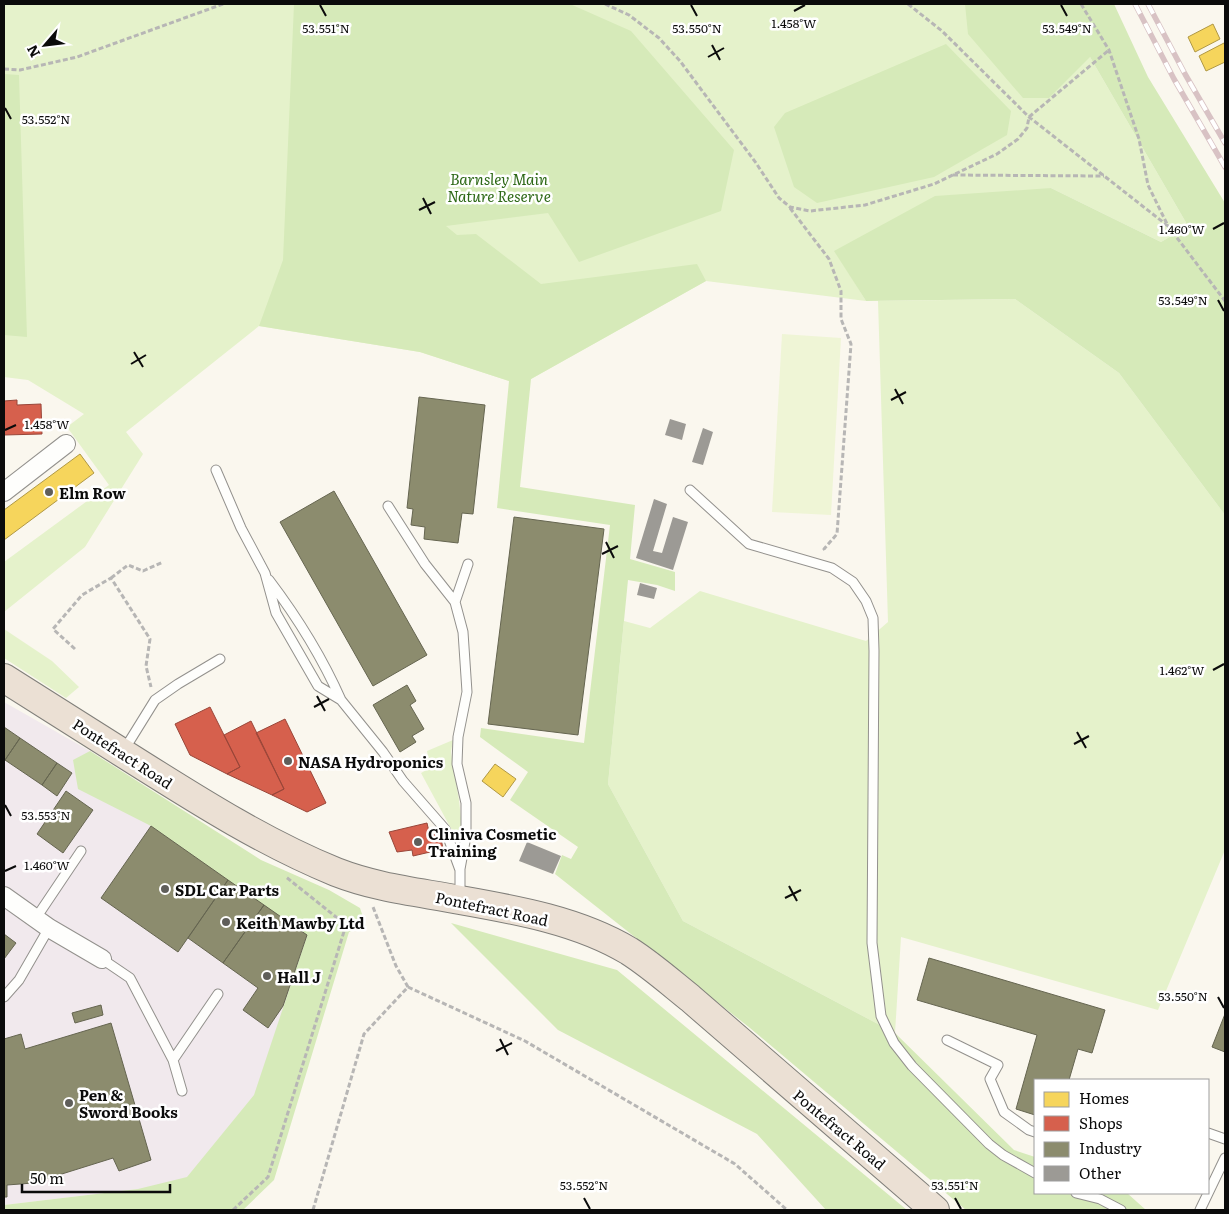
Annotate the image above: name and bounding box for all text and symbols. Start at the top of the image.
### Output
text: 1.458°W [772,14,816,32]
text: 53.551°N [302,19,350,37]
text: 53.550°N [672,19,722,37]
text: 53.549°N [1042,19,1092,37]
north arrow [20,20,70,70]
text: N [21,41,44,61]
text: 53.552°N [22,110,70,128]
park label: Barnsley Main Nature Reserve [447,167,551,207]
text: 1.460°W [1159,220,1205,238]
text: 53.549°N [1158,291,1208,309]
text: 1.458°W [25,415,69,433]
place label: Elm Row [59,481,126,504]
marker: Elm Row [43,486,55,498]
text: 1.462°W [1160,661,1204,679]
street label: Pontefract Road [69,712,177,794]
place label: NASA Hydroponics [298,750,444,773]
marker: NASA Hydroponics [282,755,294,767]
text: 53.553°N [21,806,71,824]
place label: Cliniva Cosmetic Training [428,822,556,862]
marker: Cliniva Cosmetic Training [412,836,424,848]
text: 1.460°W [24,856,70,874]
place label: SDL Car Parts [175,878,280,901]
marker: SDL Car Parts [159,883,171,895]
street label: Pontefract Road [433,885,551,931]
place label: Keith Mawby Ltd [236,911,365,934]
marker: Keith Mawby Ltd [220,916,232,928]
place label: Hall J [277,965,321,988]
marker: Hall J [261,970,273,982]
text: 53.550°N [1158,987,1208,1005]
legend [1034,1079,1209,1194]
place label: Pen & Sword Books [79,1083,178,1123]
street label: Pontefract Road [789,1083,891,1175]
text: Homes [1079,1086,1129,1109]
marker: Pen & Sword Books [63,1097,75,1109]
text: Shops [1079,1111,1122,1134]
text: Industry [1079,1136,1142,1159]
text: Other [1079,1161,1121,1184]
scale bar [22,1162,170,1194]
text: 50 m [30,1166,64,1189]
text: 53.552°N [560,1176,608,1194]
text: 53.551°N [931,1176,979,1194]

